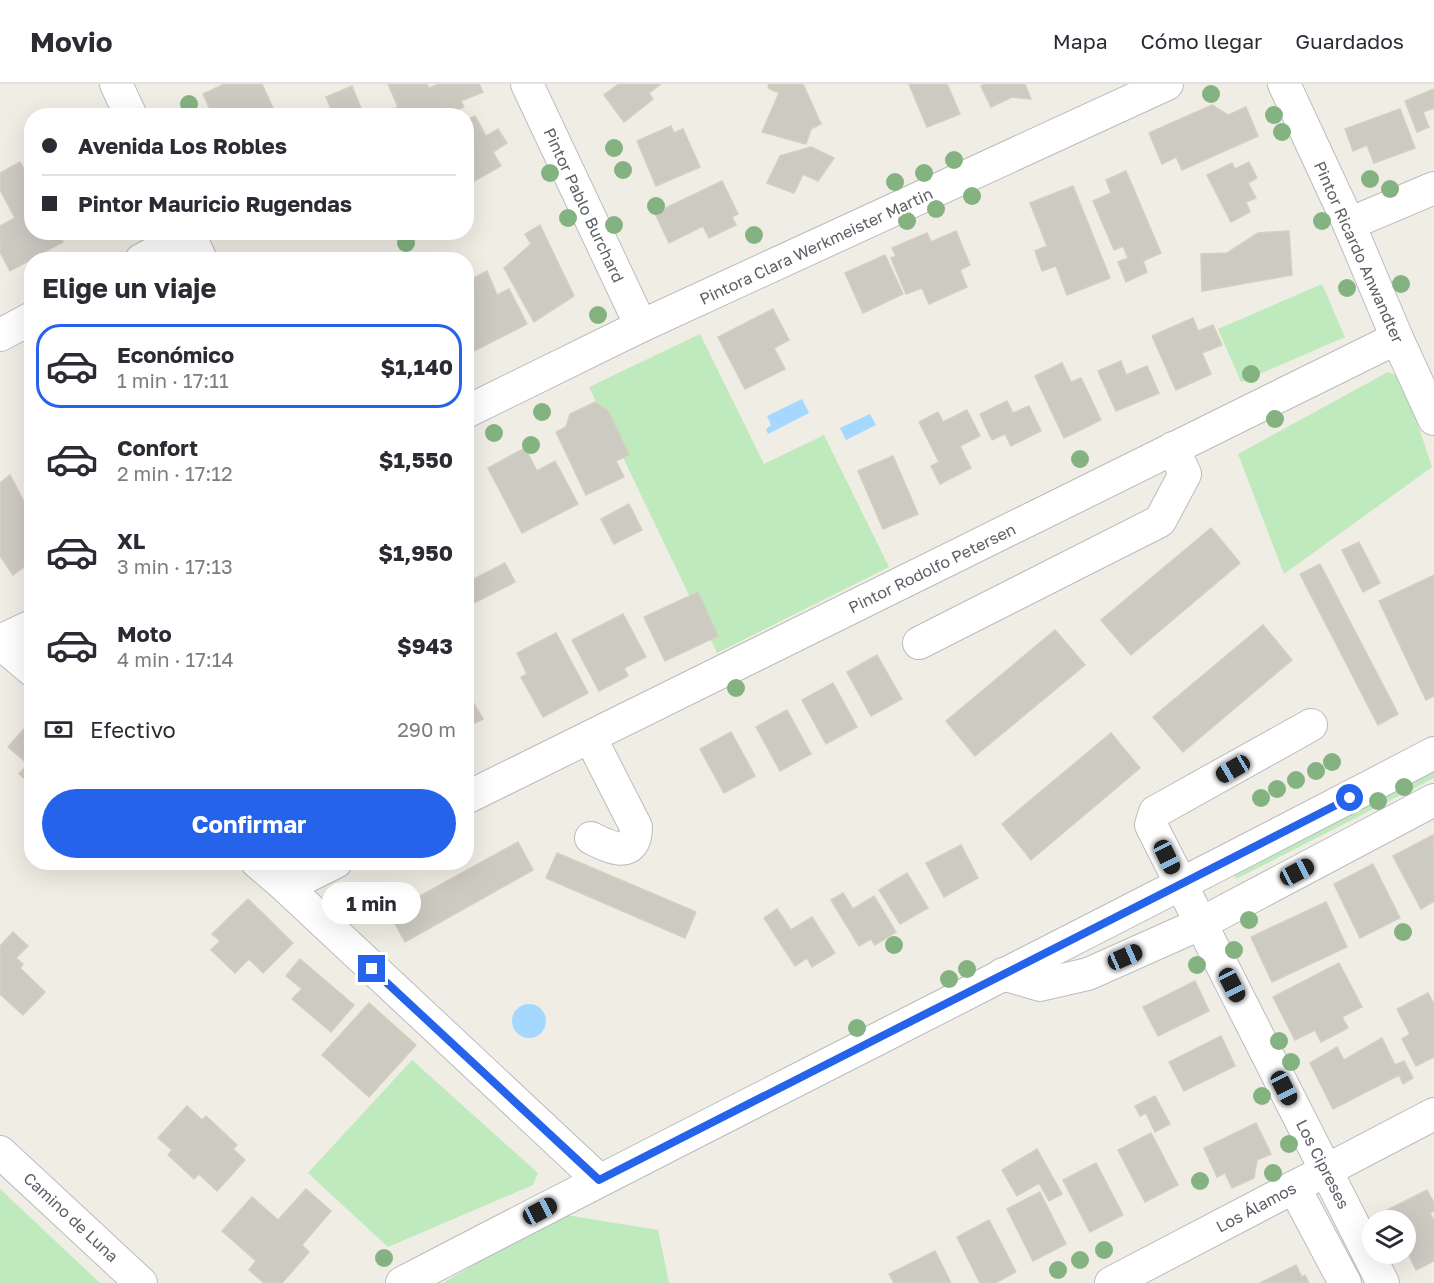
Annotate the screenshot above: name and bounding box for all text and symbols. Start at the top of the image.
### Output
text: Movio [30,25,112,58]
text: Mapa [1053,28,1108,54]
text: Cómo llegar [1141,28,1262,54]
text: Guardados [1295,28,1404,54]
street label: Pintor Pablo Burchard [539,124,629,286]
text: Avenida Los Robles [78,132,287,159]
street label: Pintor Ricardo Anwandter [1310,158,1408,346]
street label: Pintora Clara Werkmeister Martin [696,183,936,309]
text: Pintor Mauricio Rugendas [78,190,352,217]
text: Elige un viaje [42,272,216,304]
icon: car [45,339,99,393]
text: Económico [117,341,234,368]
text: $1,140 [381,353,453,380]
text: 1 min · 17:11 [117,368,229,392]
icon: car [45,432,99,486]
text: Confort [117,434,198,461]
text: $1,550 [379,446,453,473]
text: 2 min · 17:12 [117,461,233,485]
street label: Pintor Rodolfo Petersen [845,519,1019,617]
icon: car [45,525,99,579]
text: XL [117,527,145,554]
text: $1,950 [378,539,453,566]
text: 3 min · 17:13 [117,554,233,578]
icon: car [45,618,99,672]
text: Moto [117,620,172,647]
text: $943 [397,632,453,659]
text: 4 min · 17:14 [117,647,234,671]
icon: cash [42,713,75,746]
text: Efectivo [90,716,176,743]
text: 290 m [397,717,456,741]
car [1213,752,1253,786]
route start [1336,784,1363,811]
button: Confirmar [42,789,456,858]
car [1151,837,1183,877]
car [1277,856,1317,888]
callout: 1 min [322,882,422,924]
text: 1 min [346,891,397,915]
car [1105,941,1145,973]
route end [358,955,385,982]
car [1216,965,1248,1005]
car [1268,1068,1300,1108]
street label: Los Cipreses [1292,1116,1354,1212]
street label: Camino de Luna [19,1168,123,1266]
street label: Los Álamos [1213,1178,1299,1236]
car [520,1195,560,1227]
map controls [1362,1210,1416,1264]
button: layers [1362,1210,1416,1264]

